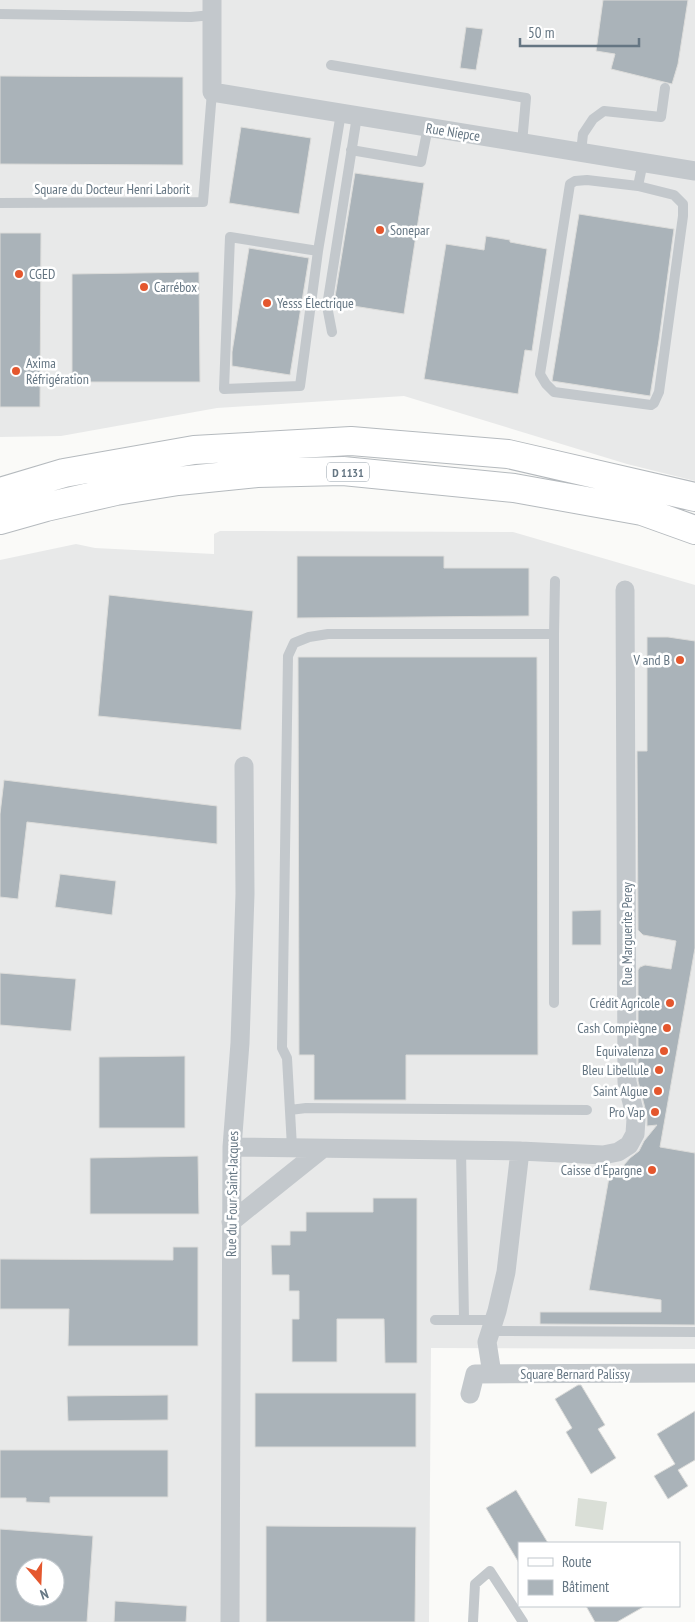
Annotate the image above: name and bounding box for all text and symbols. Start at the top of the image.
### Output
scale bar [520,15,639,47]
text: 50 m [528,23,554,42]
street label: Rue Niepce [425,119,482,145]
street label: Square du Docteur Henri Laborit [34,180,190,198]
place label: Sonepar [390,221,430,239]
marker: Sonepar [374,224,386,236]
place label: CGED [29,265,55,283]
marker: CGED [13,268,25,280]
place label: Carrébox [154,278,197,296]
marker: Carrébox [138,281,150,293]
place label: Yesss Électrique [277,294,354,312]
marker: Yesss Électrique [261,297,273,309]
place label: Axima Réfrigération [26,354,89,388]
marker: Axima Réfrigération [10,365,22,377]
road number: D 1131 [327,462,369,482]
place label: V and B [633,651,670,669]
marker: V and B [674,654,686,666]
street label: Rue Marguerite Perey [618,882,636,986]
place label: Crédit Agricole [589,994,660,1012]
marker: Crédit Agricole [664,997,676,1009]
place label: Cash Compiègne [577,1019,657,1037]
marker: Cash Compiègne [661,1022,673,1034]
place label: Equivalenza [596,1042,654,1060]
marker: Equivalenza [658,1045,670,1057]
place label: Bleu Libellule [582,1061,649,1079]
marker: Bleu Libellule [653,1064,665,1076]
place label: Saint Algue [593,1082,648,1100]
marker: Saint Algue [652,1085,664,1097]
place label: Pro Vap [609,1103,645,1121]
marker: Pro Vap [649,1106,661,1118]
street label: Rue du Four Saint-Jacques [222,1131,242,1257]
place label: Caisse d'Épargne [561,1161,642,1179]
marker: Caisse d'Épargne [646,1164,658,1176]
street label: Square Bernard Palissy [520,1365,631,1383]
legend [518,1542,680,1607]
text: Route [562,1552,592,1571]
north arrow [15,1557,65,1607]
text: Bâtiment [562,1577,609,1596]
text: N [38,1585,51,1604]

